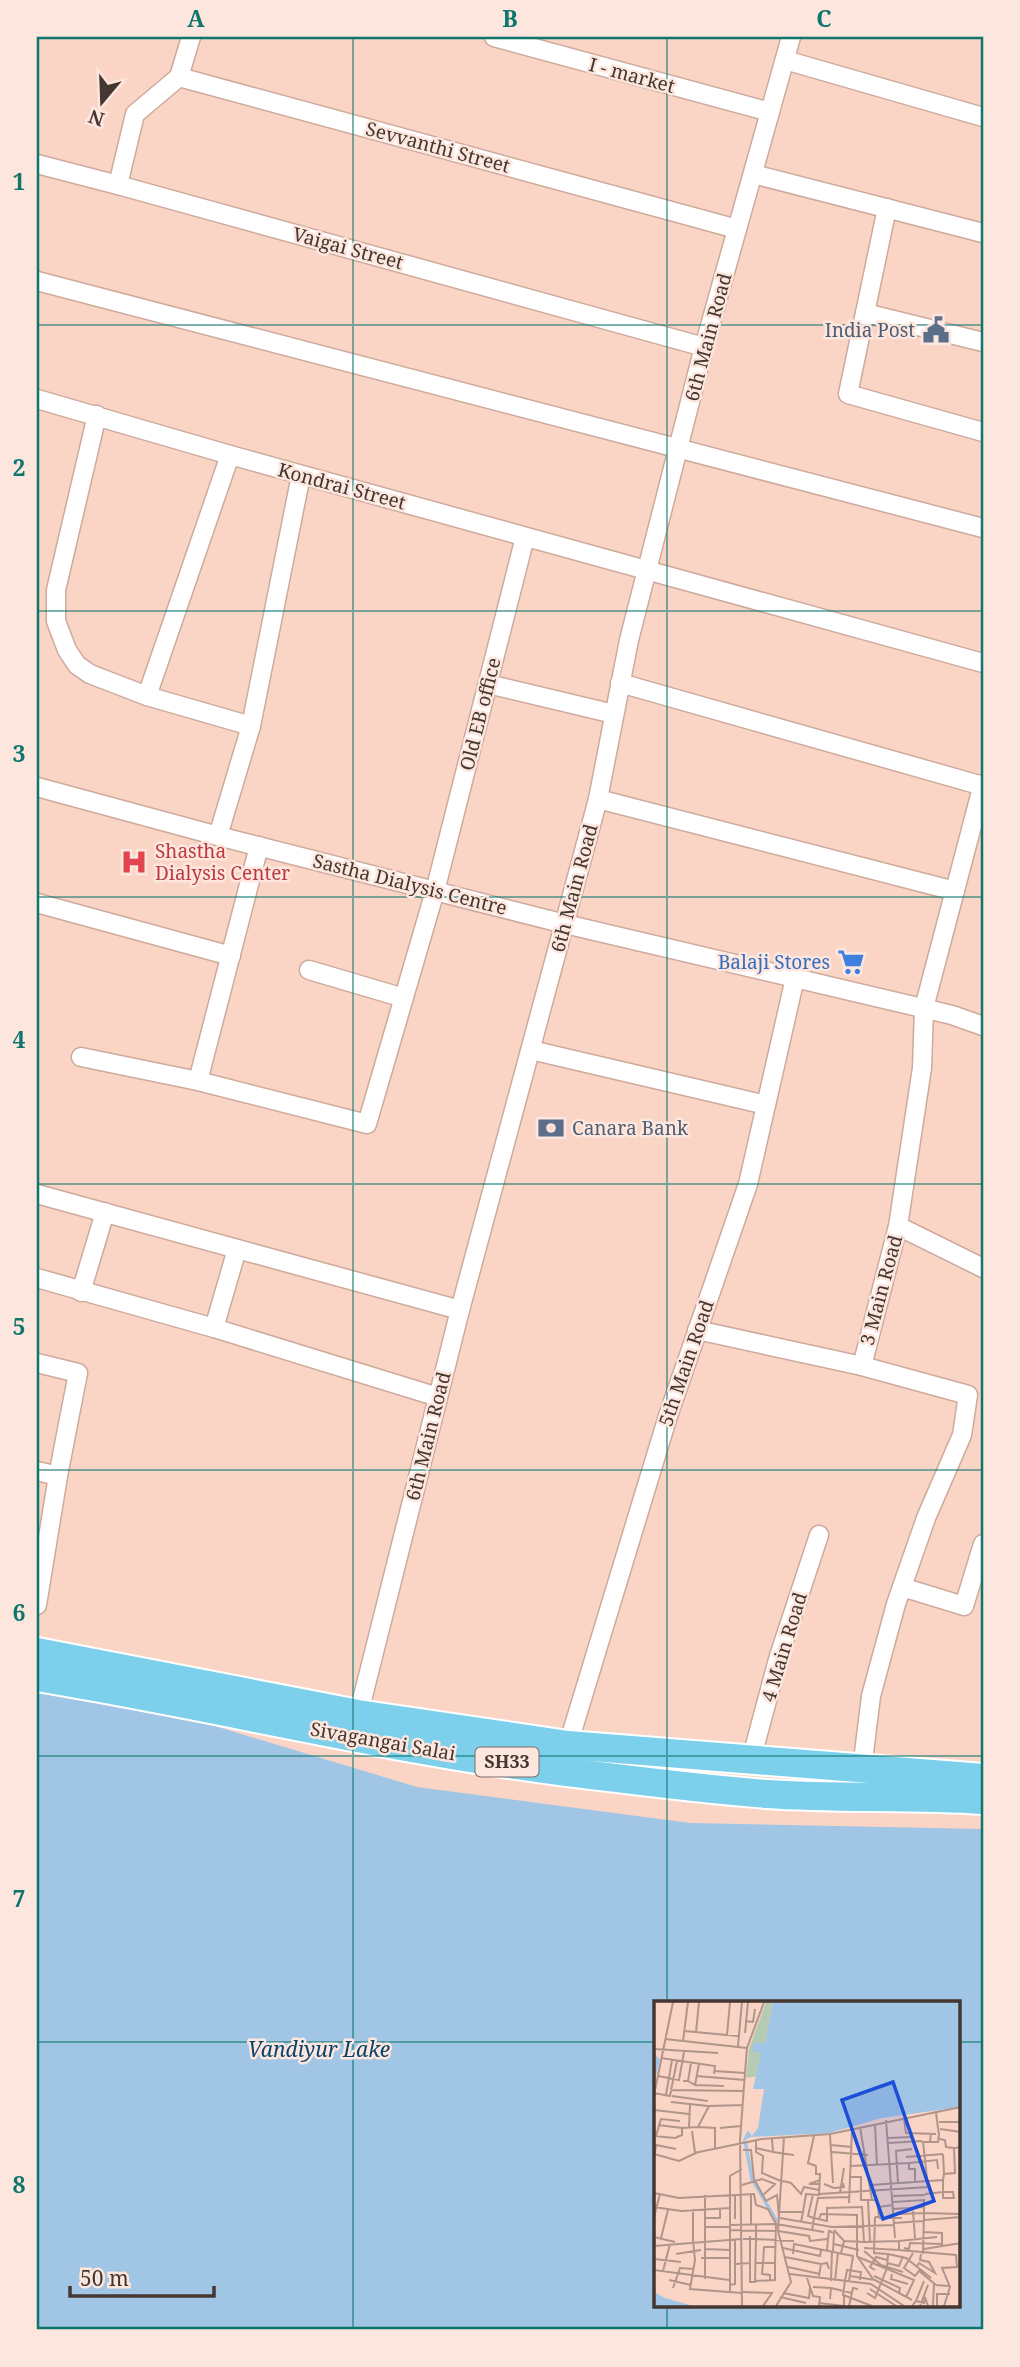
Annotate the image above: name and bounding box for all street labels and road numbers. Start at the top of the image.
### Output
street label: I - market [586,51,678,99]
street label: Sevvanthi Street [363,115,513,179]
street label: Vaigai Street [290,221,406,275]
street label: 6th Main Road [678,270,738,404]
street label: Kondrai Street [275,456,409,516]
street label: Old EB office [453,655,507,773]
street label: 6th Main Road [544,821,604,955]
street label: Sastha Dialysis Centre [310,847,510,921]
street label: 3 Main Road [854,1232,908,1348]
street label: 5th Main Road [652,1296,720,1430]
street label: 6th Main Road [399,1369,457,1503]
street label: 4 Main Road [755,1589,813,1705]
street label: Sivagangai Salai [308,1715,458,1767]
road number: SH33 [476,1748,538,1777]

